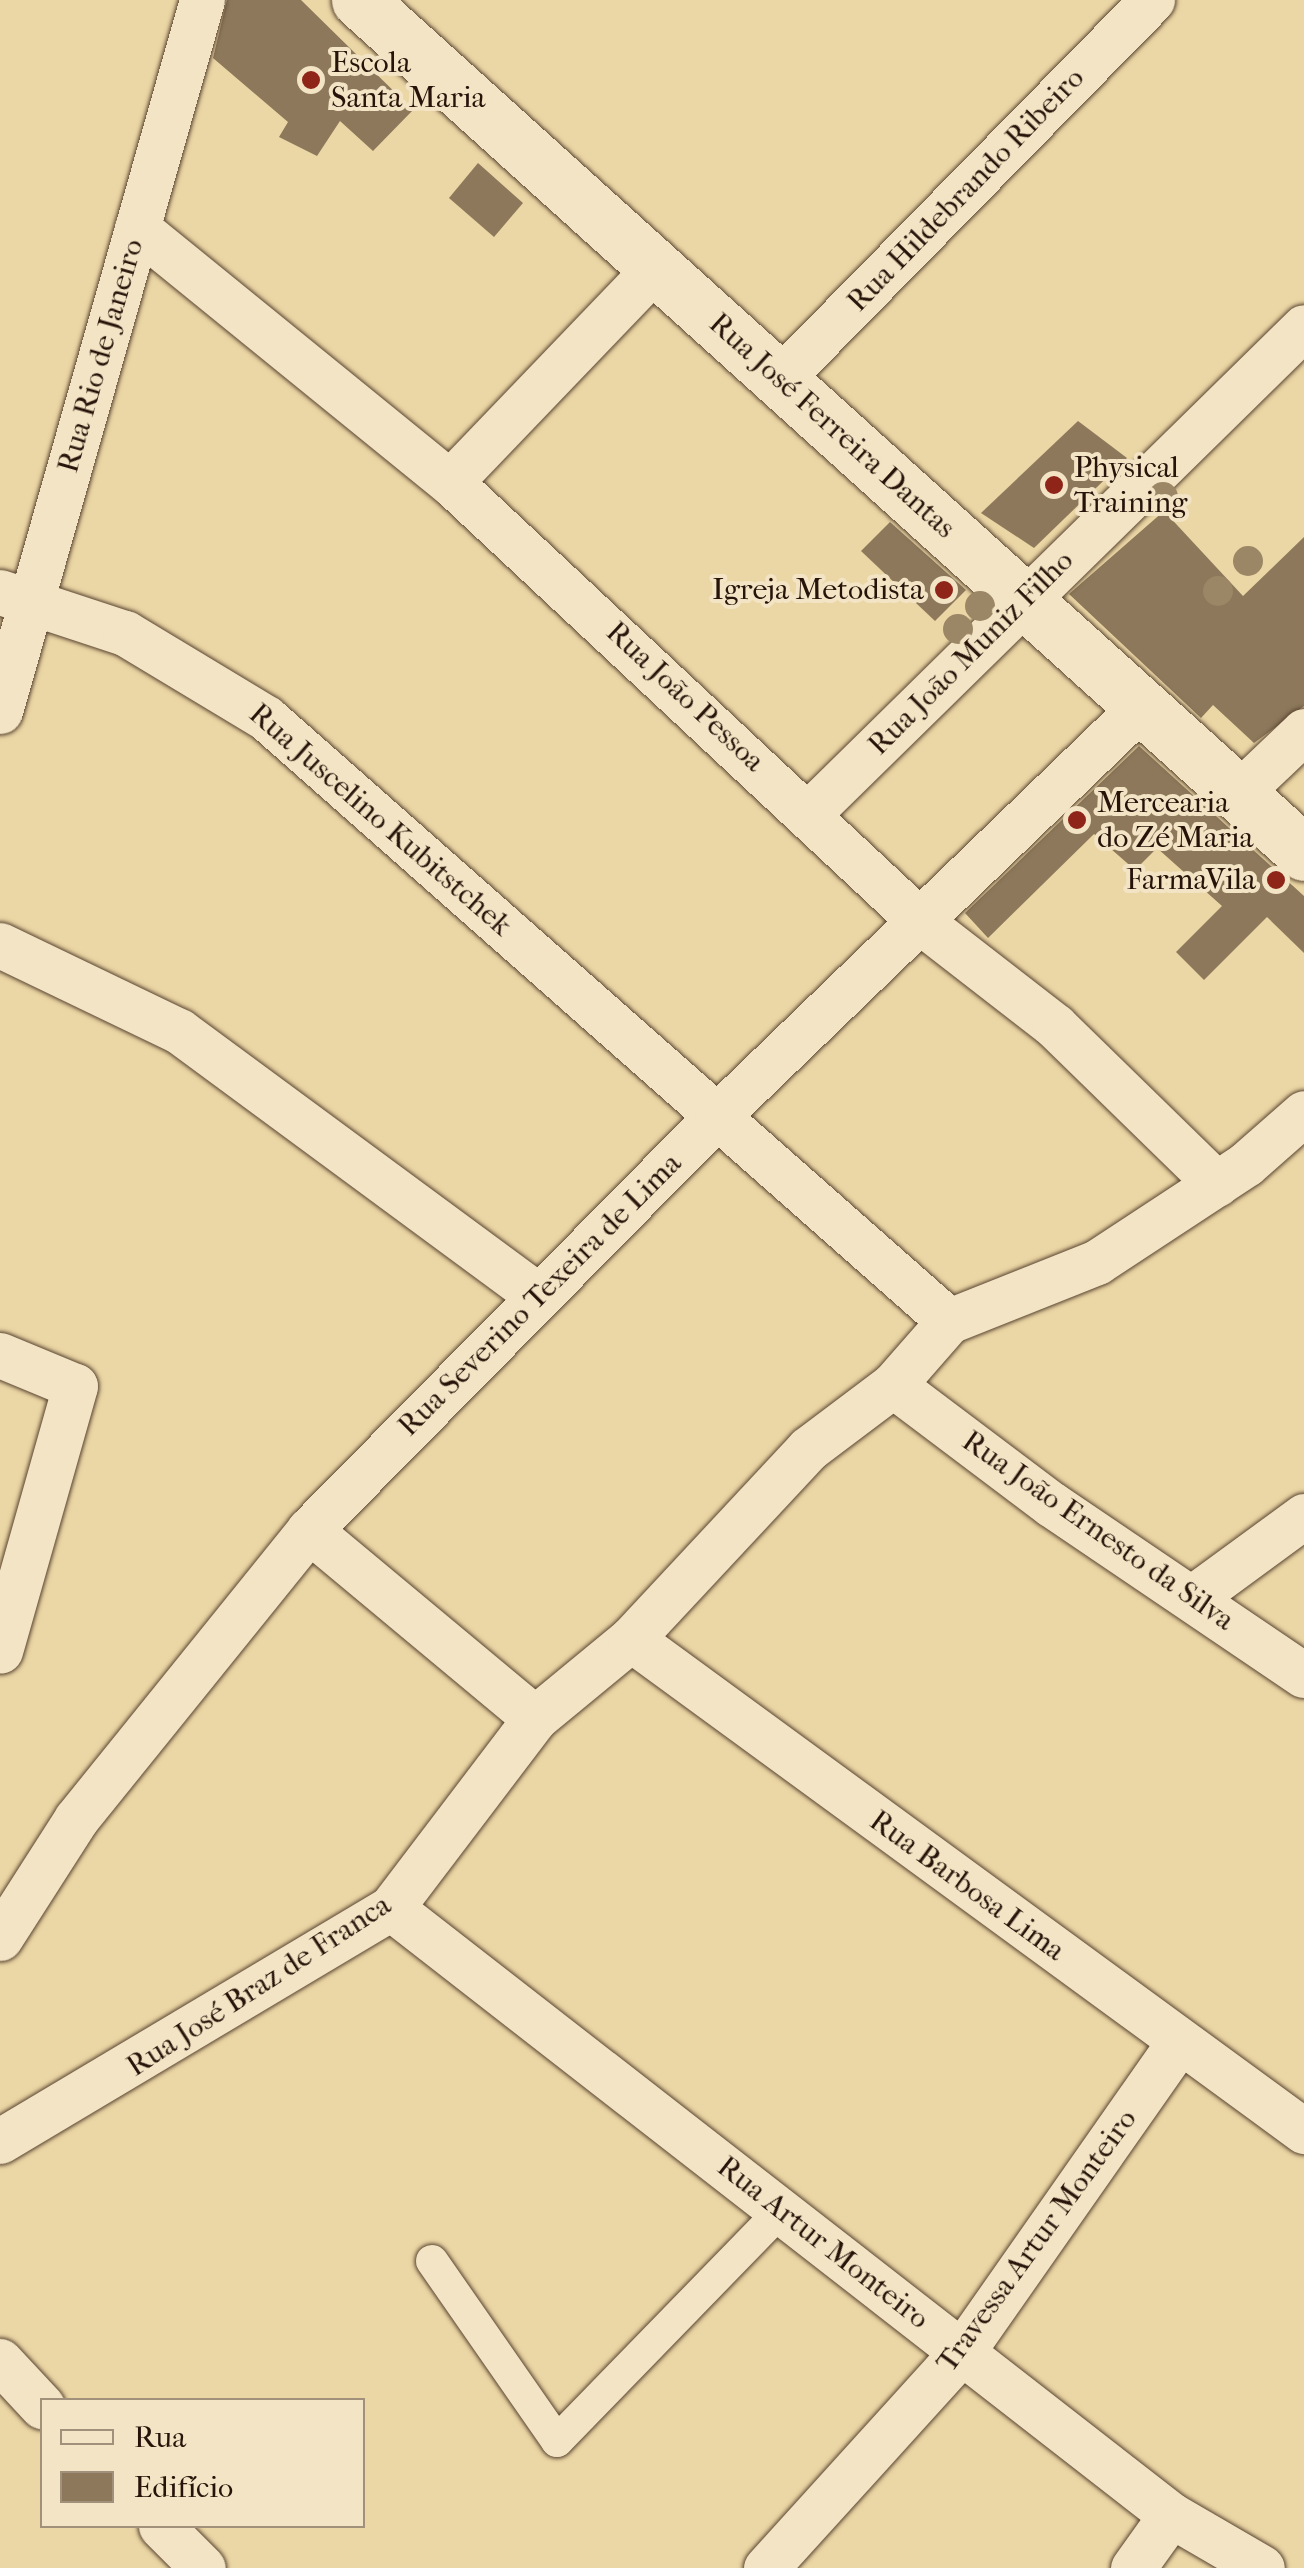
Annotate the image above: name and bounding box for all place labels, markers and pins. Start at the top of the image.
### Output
place label: Escola Santa Maria [331,45,485,116]
marker: Escola Santa Maria [300,69,322,91]
place label: Physical Training [1074,450,1187,520]
marker: Physical Training [1043,474,1065,496]
place label: Igreja Metodista [712,572,924,608]
marker: Igreja Metodista [933,579,955,601]
place label: Mercearia do Zé Maria [1097,785,1253,856]
marker: Mercearia do Zé Maria [1066,809,1088,831]
place label: FarmaVila [1126,862,1256,898]
marker: FarmaVila [1265,869,1287,891]

